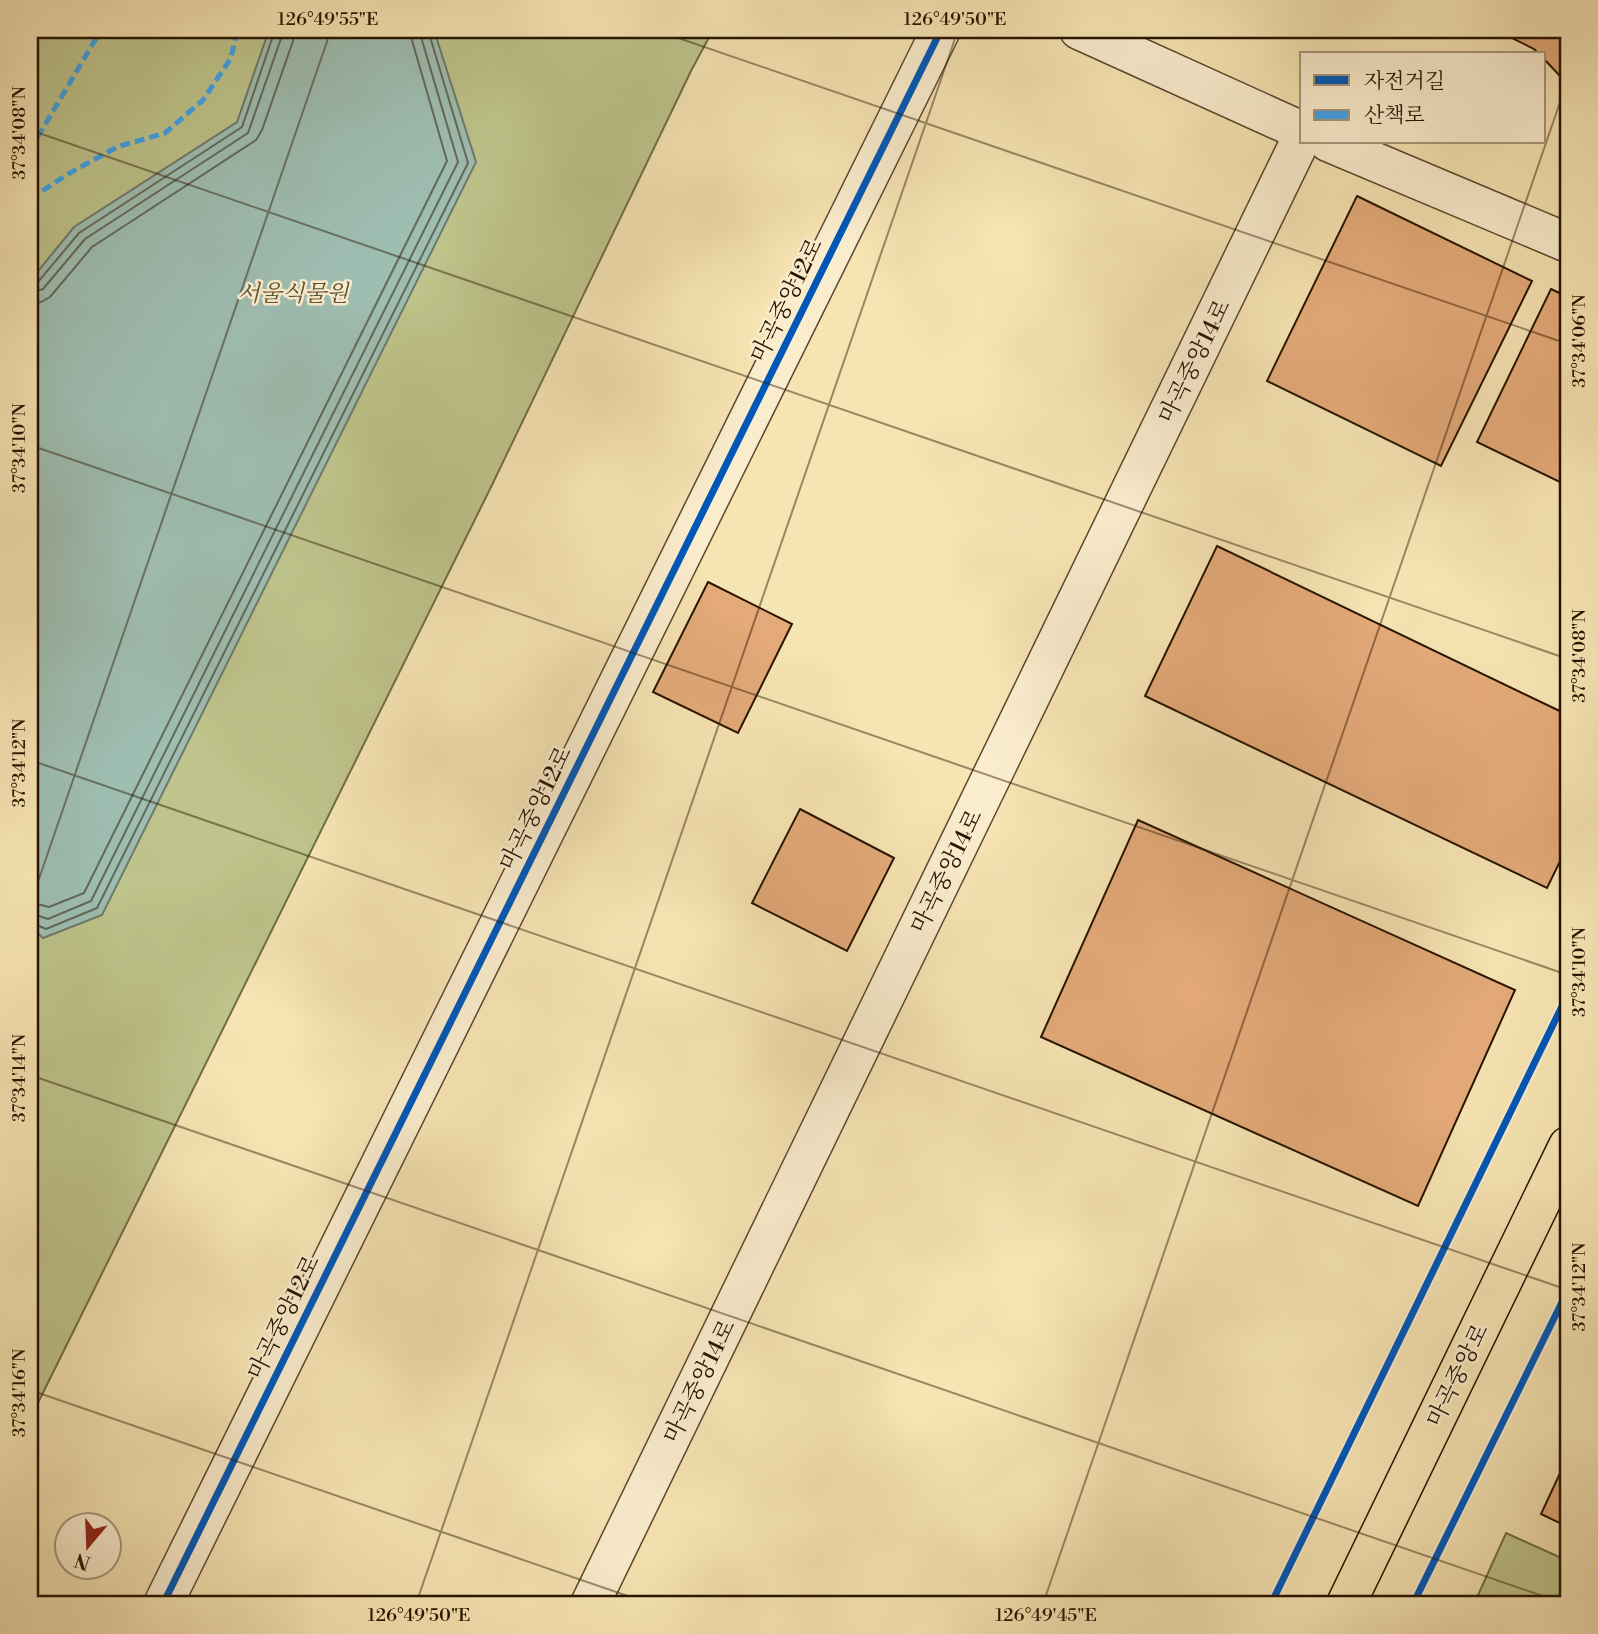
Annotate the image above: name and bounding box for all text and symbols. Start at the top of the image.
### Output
text: 126°49'55"E [278,8,378,31]
text: 126°49'50"E [904,8,1006,31]
legend [1300,52,1546,144]
text: 자전거길 [1364,69,1445,95]
text: 37°34'08"N [8,86,31,180]
text: 산책로 [1364,103,1425,129]
street label: 마곡중앙12로 [745,234,829,367]
park label: 서울식물원 [237,280,350,308]
text: 37°34'06"N [1568,294,1591,388]
street label: 마곡중앙14로 [1153,295,1237,428]
text: 37°34'10"N [8,403,31,493]
text: 37°34'08"N [1568,609,1591,703]
text: 37°34'12"N [8,718,31,808]
street label: 마곡중앙12로 [494,742,578,875]
street label: 마곡중앙14로 [905,805,989,938]
text: 37°34'10"N [1568,927,1591,1017]
text: 37°34'14"N [8,1033,31,1122]
text: 37°34'12"N [1568,1242,1591,1332]
street label: 마곡중앙12로 [242,1251,326,1384]
street label: 마곡중앙14로 [658,1315,742,1448]
street label: 마곡중앙로 [1421,1319,1495,1432]
text: 37°34'16"N [8,1348,31,1437]
north arrow [52,1512,122,1582]
text: N [72,1547,94,1575]
text: 126°49'50"E [368,1604,470,1627]
text: 126°49'45"E [995,1604,1097,1627]

